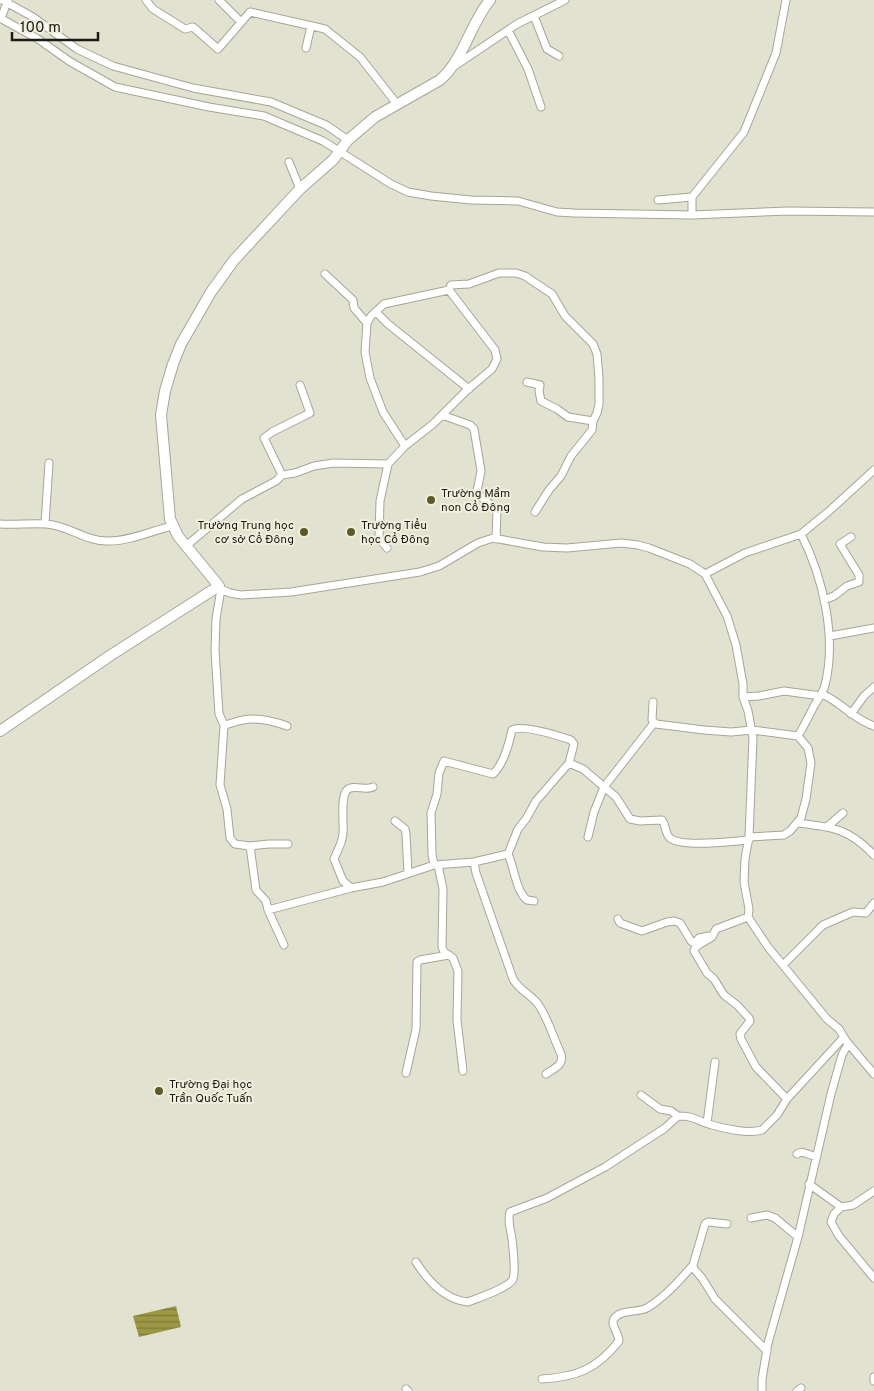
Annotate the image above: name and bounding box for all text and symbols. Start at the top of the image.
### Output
scale bar [12,10,99,42]
text: 100 m [20,19,61,38]
place label: Trường Mầm non Cổ Đông [441,486,510,516]
marker: Trường Mầm non Cổ Đông [425,494,437,506]
place label: Trường Trung học cơ sở Cổ Đông [198,518,294,548]
place label: Trường Tiểu học Cổ Đông [361,518,430,548]
marker: Trường Trung học cơ sở Cổ Đông [298,526,310,538]
marker: Trường Tiểu học Cổ Đông [345,526,357,538]
place label: Trường Đại học Trần Quốc Tuấn [169,1077,252,1107]
marker: Trường Đại học Trần Quốc Tuấn [153,1085,165,1097]

